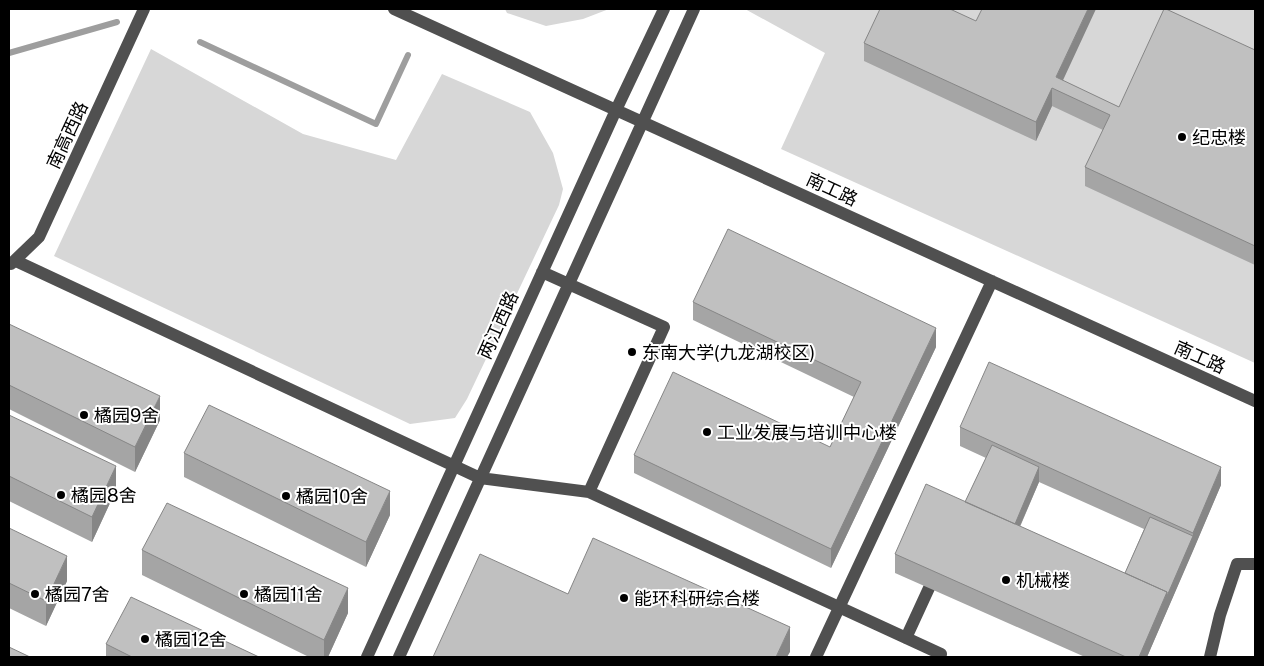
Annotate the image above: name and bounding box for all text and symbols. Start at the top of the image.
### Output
street label: 南高西路 [42,98,92,172]
place label: 纪忠楼 [1192,127,1246,148]
marker: 纪忠楼 [1176,131,1188,143]
street label: 南工路 [803,168,861,210]
street label: 两江西路 [474,288,522,362]
street label: 南工路 [1171,336,1229,378]
place label: 东南大学(九龙湖校区) [642,342,815,363]
marker: 东南大学(九龙湖校区) [626,346,638,358]
place label: 橘园9舍 [94,405,159,426]
marker: 橘园9舍 [78,409,90,421]
place label: 工业发展与培训中心楼 [717,422,897,443]
marker: 工业发展与培训中心楼 [701,426,713,438]
place label: 橘园8舍 [71,485,137,506]
place label: 橘园10舍 [296,486,368,507]
marker: 橘园8舍 [55,489,67,501]
marker: 橘园10舍 [280,490,292,502]
place label: 机械楼 [1016,570,1070,591]
marker: 机械楼 [1000,574,1012,586]
place label: 橘园7舍 [45,584,110,605]
place label: 橘园11舍 [254,584,323,605]
marker: 橘园7舍 [29,588,41,600]
marker: 橘园11舍 [238,588,250,600]
place label: 能环科研综合楼 [634,588,760,609]
marker: 能环科研综合楼 [618,592,630,604]
place label: 橘园12舍 [155,629,227,650]
marker: 橘园12舍 [139,633,151,645]

